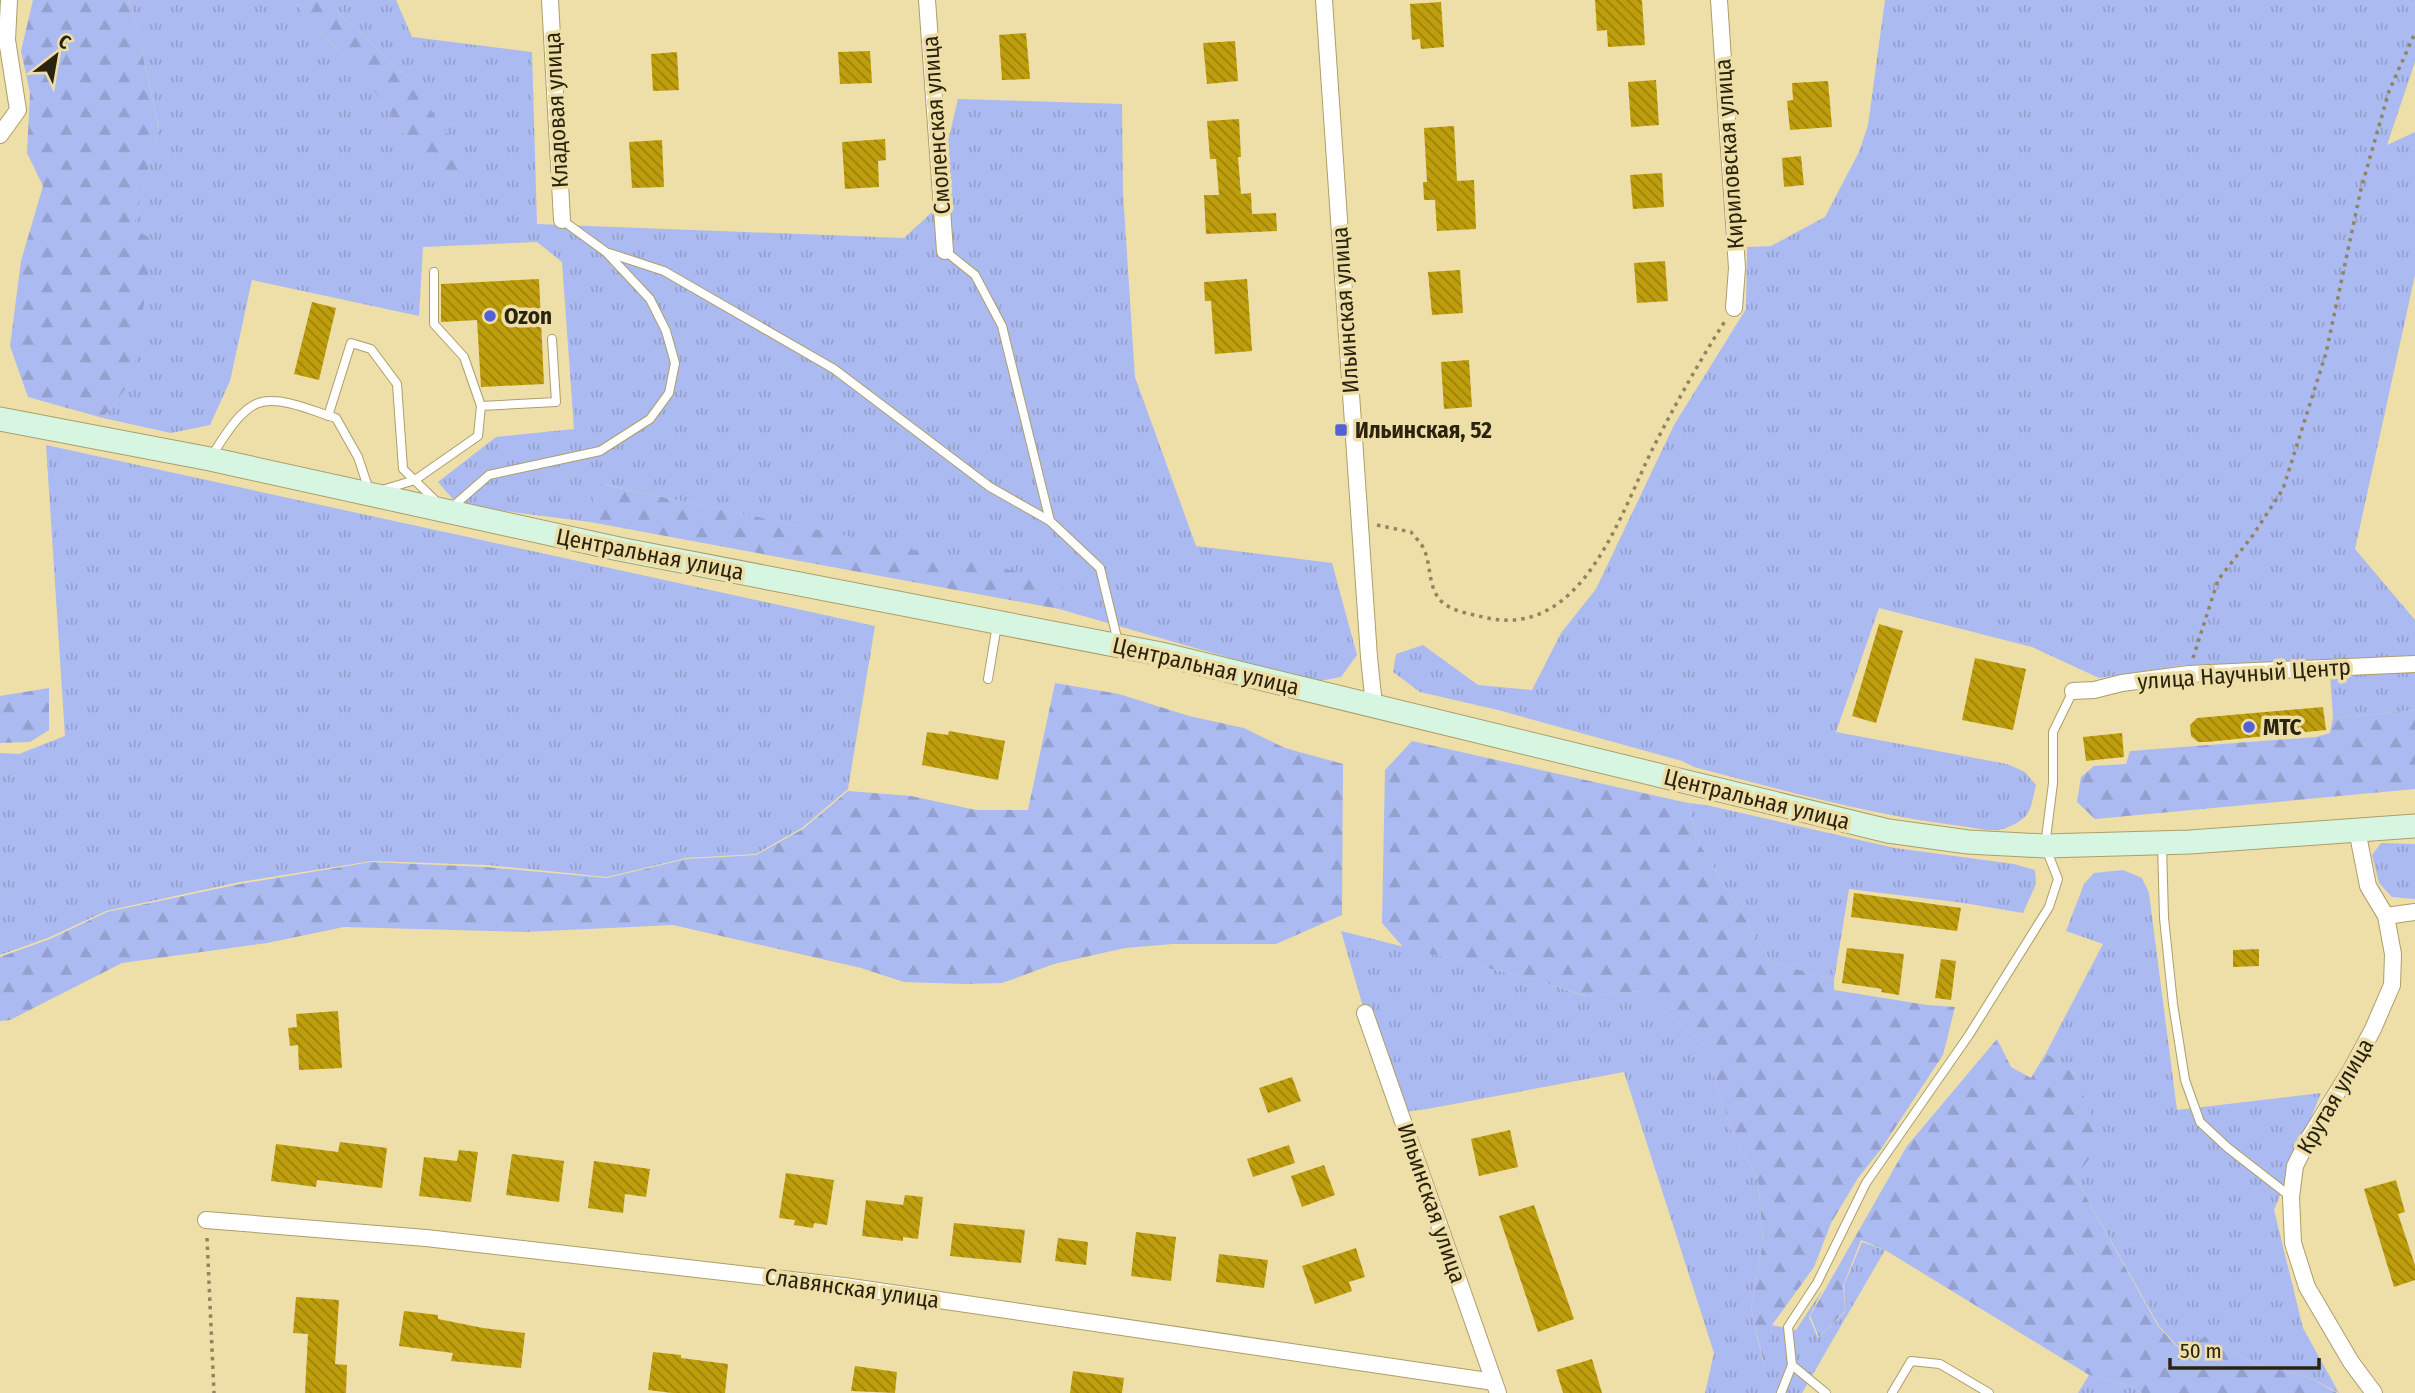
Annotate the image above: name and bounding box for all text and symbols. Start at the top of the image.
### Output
north arrow [21,21,91,91]
text: С [54,29,75,54]
street label: Кладовая улица [538,31,574,189]
street label: Смоленская улица [916,35,956,215]
street label: Кириловская улица [1708,58,1750,250]
street label: Ильинская улица [1325,226,1365,394]
place label: Ozon [504,302,552,330]
marker: Ozon [482,308,498,324]
place label: Ильинская, 52 [1355,416,1492,444]
marker: Ильинская, 52 [1333,422,1349,438]
street label: Центральная улица [554,522,746,586]
street label: Центральная улица [1110,631,1302,701]
street label: улица Научный Центр [2136,653,2352,695]
place label: МТС [2263,713,2302,741]
marker: МТС [2241,719,2257,735]
street label: Центральная улица [1661,762,1853,836]
street label: Крутая улица [2291,1033,2379,1159]
street label: Ильинская улица [1392,1119,1472,1287]
street label: Славянская улица [763,1262,941,1314]
scale bar [2170,1326,2319,1370]
text: 50 m [2180,1338,2222,1364]

